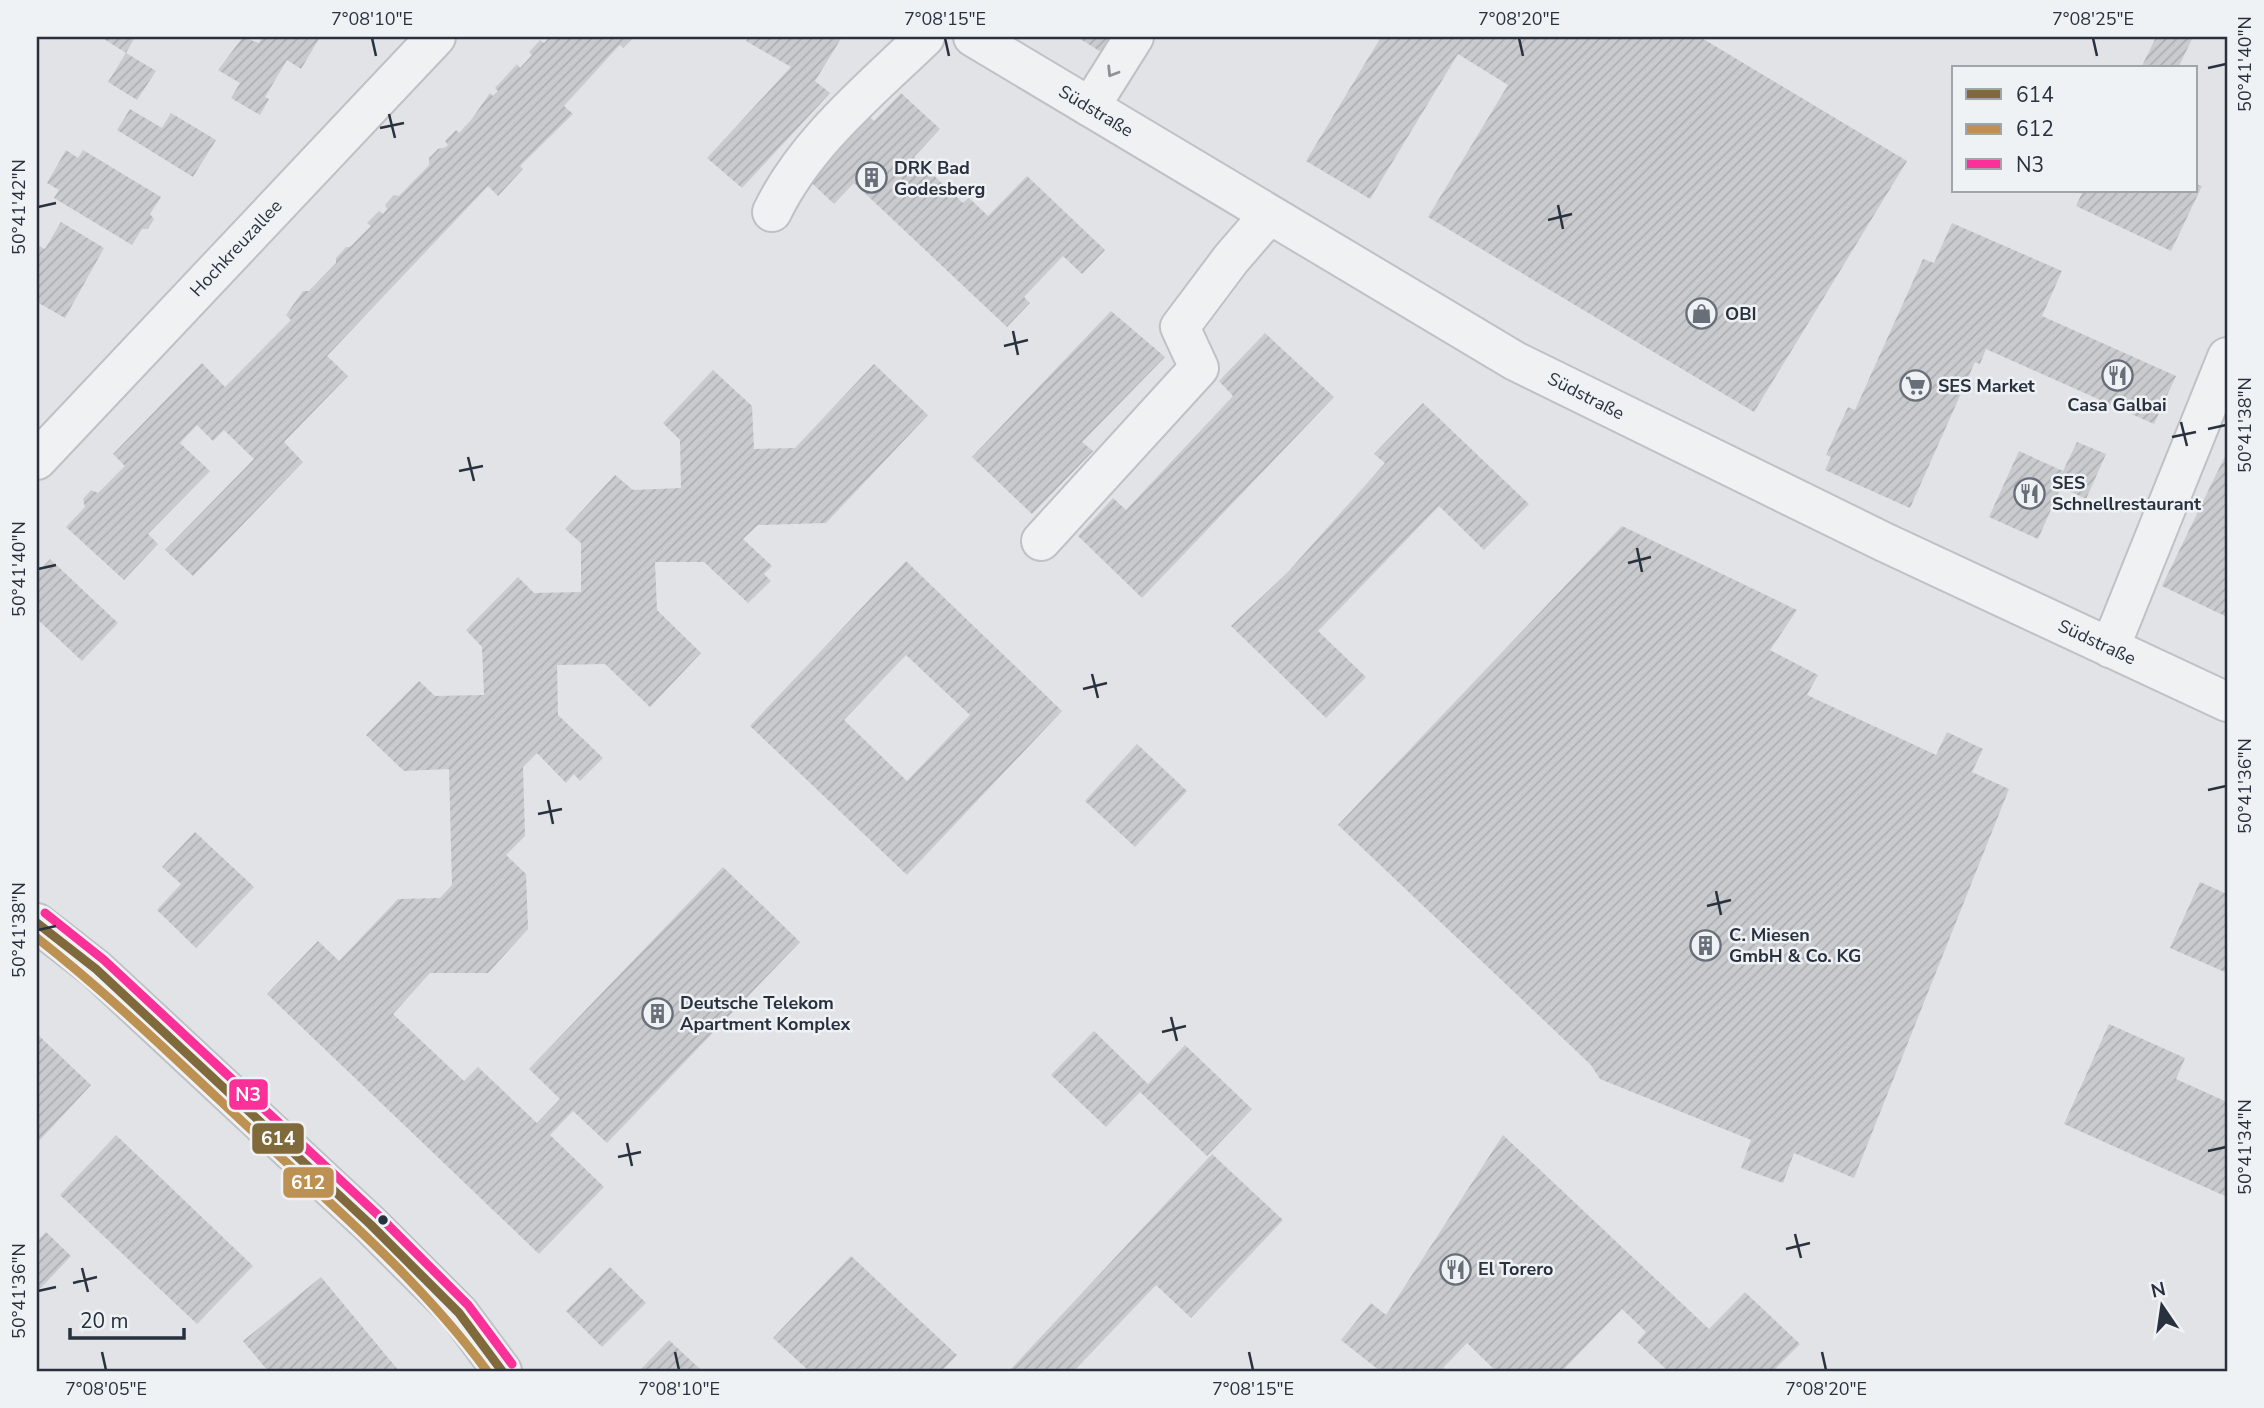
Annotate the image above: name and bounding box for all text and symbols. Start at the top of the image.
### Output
text: 7°08'10"E [331,7,413,31]
text: 7°08'15"E [904,7,986,31]
text: 7°08'20"E [1478,7,1560,31]
text: 7°08'25"E [2052,7,2134,31]
text: 50°41'40"N [2233,16,2257,112]
one-way arrow [1108,64,1120,77]
legend [1952,66,2198,192]
street label: Südstraße [1054,79,1138,143]
text: 614 [2016,81,2054,109]
text: 612 [2016,115,2054,143]
text: N3 [2016,151,2044,179]
place label: DRK Bad Godesberg [894,156,985,201]
text: 50°41'42"N [7,159,31,255]
building icon: DRK Bad Godesberg [854,161,888,195]
street label: Hochkreuzallee [185,194,287,302]
shop icon: OBI [1685,297,1719,331]
place label: OBI [1725,302,1757,326]
restaurant icon: Casa Galbai [2100,358,2134,392]
street label: Südstraße [1544,366,1628,426]
supermarket icon: SES Market [1898,369,1932,403]
place label: SES Market [1938,374,2035,398]
text: 50°41'38"N [2233,377,2257,473]
place label: Casa Galbai [2067,393,2167,417]
place label: SES Schnellrestaurant [2052,471,2201,516]
restaurant icon: SES Schnellrestaurant [2012,476,2046,510]
text: 50°41'40"N [7,521,31,617]
street label: Südstraße [2054,614,2140,670]
text: 50°41'36"N [2233,738,2257,834]
text: 50°41'38"N [7,882,31,978]
place label: C. Miesen GmbH & Co. KG [1729,923,1861,968]
building icon: C. Miesen GmbH & Co. KG [1689,928,1723,962]
place label: Deutsche Telekom Apartment Komplex [680,991,850,1036]
building icon: Deutsche Telekom Apartment Komplex [640,996,674,1030]
line badge: N3 [228,1078,269,1111]
text: N3 [235,1082,261,1108]
text: 50°41'34"N [2233,1099,2257,1195]
line badge: 614 [251,1122,305,1155]
text: 614 [261,1126,295,1152]
line badge: 612 [282,1166,335,1199]
text: 612 [291,1170,325,1196]
unlabelled marker [376,1213,390,1227]
text: 50°41'36"N [7,1243,31,1339]
restaurant icon: El Torero [1438,1252,1472,1286]
place label: El Torero [1478,1257,1553,1281]
north arrow [2128,1272,2198,1342]
text: N [2149,1276,2168,1305]
scale bar [70,1296,184,1340]
text: 20 m [80,1307,129,1335]
text: 7°08'05"E [65,1377,147,1401]
text: 7°08'10"E [638,1377,720,1401]
text: 7°08'15"E [1212,1377,1294,1401]
text: 7°08'20"E [1785,1377,1867,1401]

